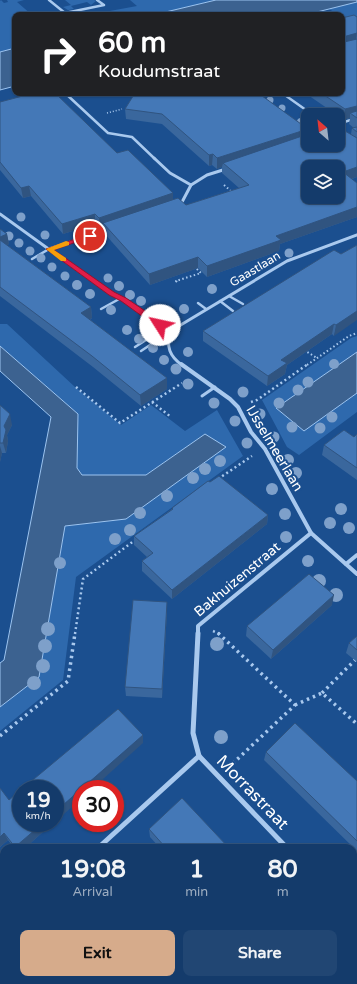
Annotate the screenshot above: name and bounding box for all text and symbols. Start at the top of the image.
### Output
text: 60 m [98,26,166,60]
icon: right [32,28,84,80]
text: Koudumstraat [98,60,220,82]
north arrow [301,108,345,152]
map controls [301,108,345,204]
button: layers [301,160,345,204]
pin [73,219,107,253]
icon: arrive [79,225,101,247]
street label: Gaastlaan [227,248,283,290]
position arrow [139,304,181,346]
street label: IJsselmeerlaan [242,402,307,494]
street label: Bakhuizenstraat [191,538,284,620]
street label: Morrastraat [212,751,294,834]
speed limit sign: 30 [72,780,124,832]
text: 19 [25,789,51,813]
text: km/h [25,810,51,822]
text: 19:08 [59,855,126,884]
text: 1 [189,855,204,884]
text: 80 [268,855,298,884]
text: Arrival [72,884,113,900]
text: min [185,884,208,900]
text: m [277,884,289,900]
button: Exit [20,930,175,976]
button: Share [183,930,337,976]

